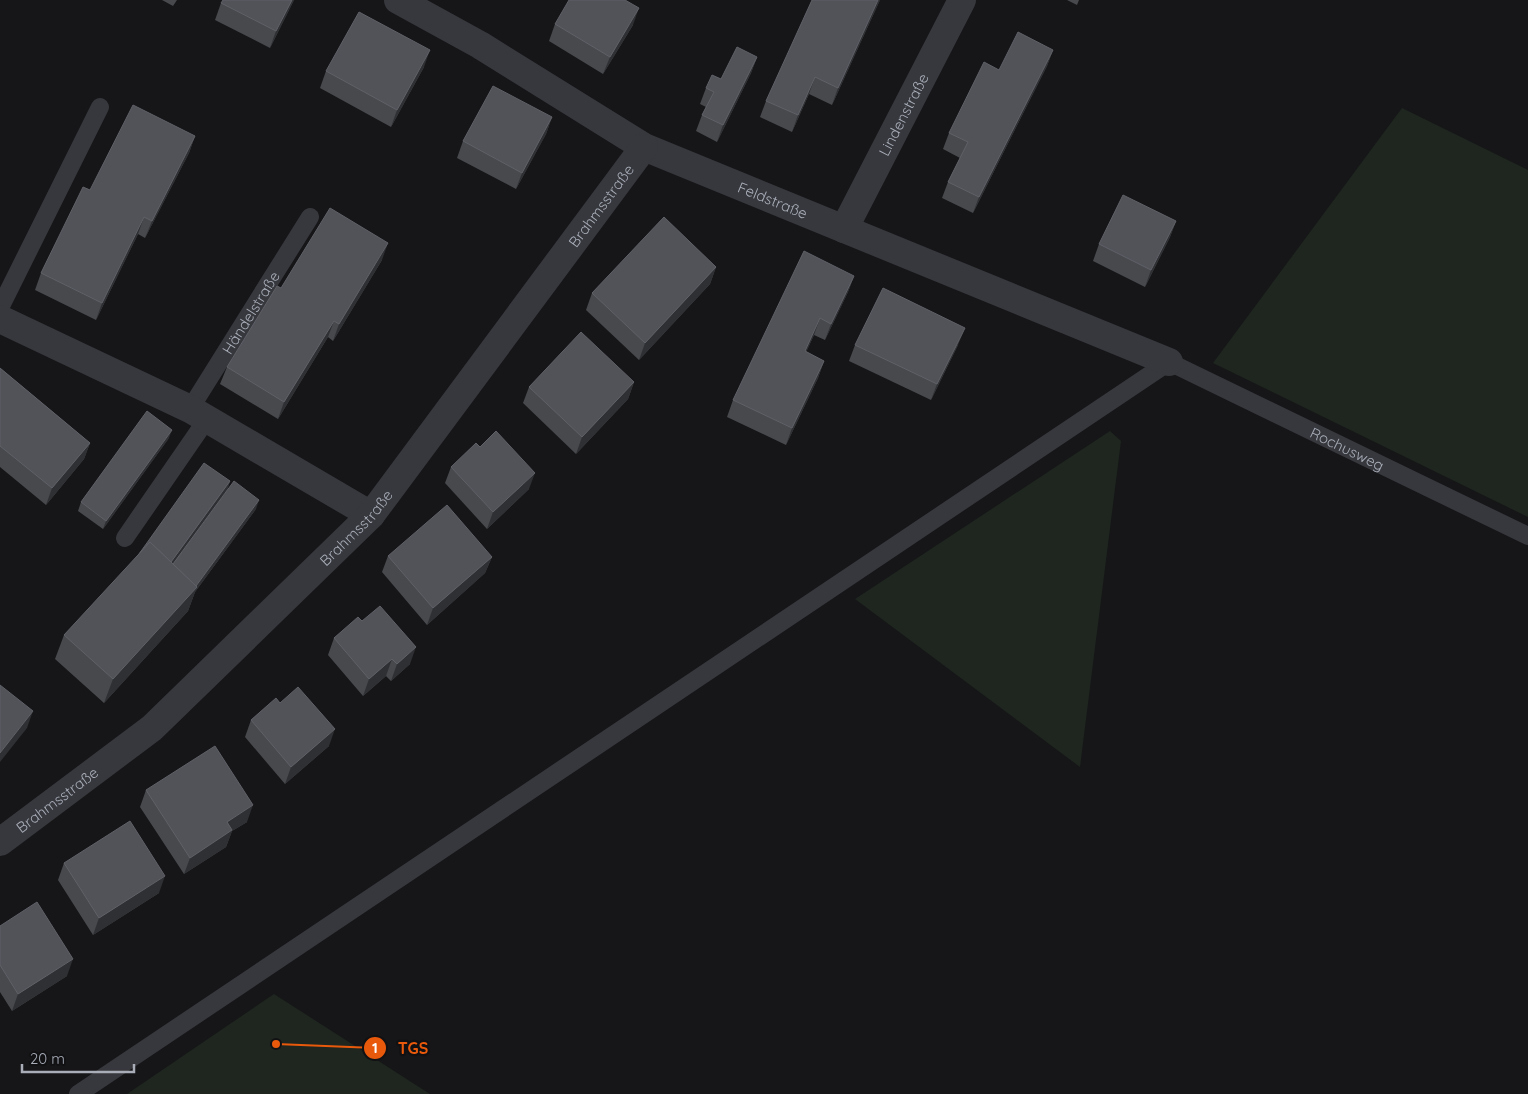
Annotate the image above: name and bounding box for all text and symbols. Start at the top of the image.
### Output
street label: Lindenstraße [874,70,932,159]
street label: Brahmsstraße [564,160,638,250]
street label: Feldstraße [735,177,811,223]
street label: Händelstraße [217,267,283,357]
street label: Rochusweg [1307,422,1387,474]
street label: Brahmsstraße [315,486,396,570]
street label: Brahmsstraße [12,762,102,836]
callout: TGS [362,1033,438,1064]
text: 1 [372,1038,378,1057]
text: TGS [398,1038,428,1058]
scale bar [22,1042,135,1074]
text: 20 m [30,1049,65,1068]

